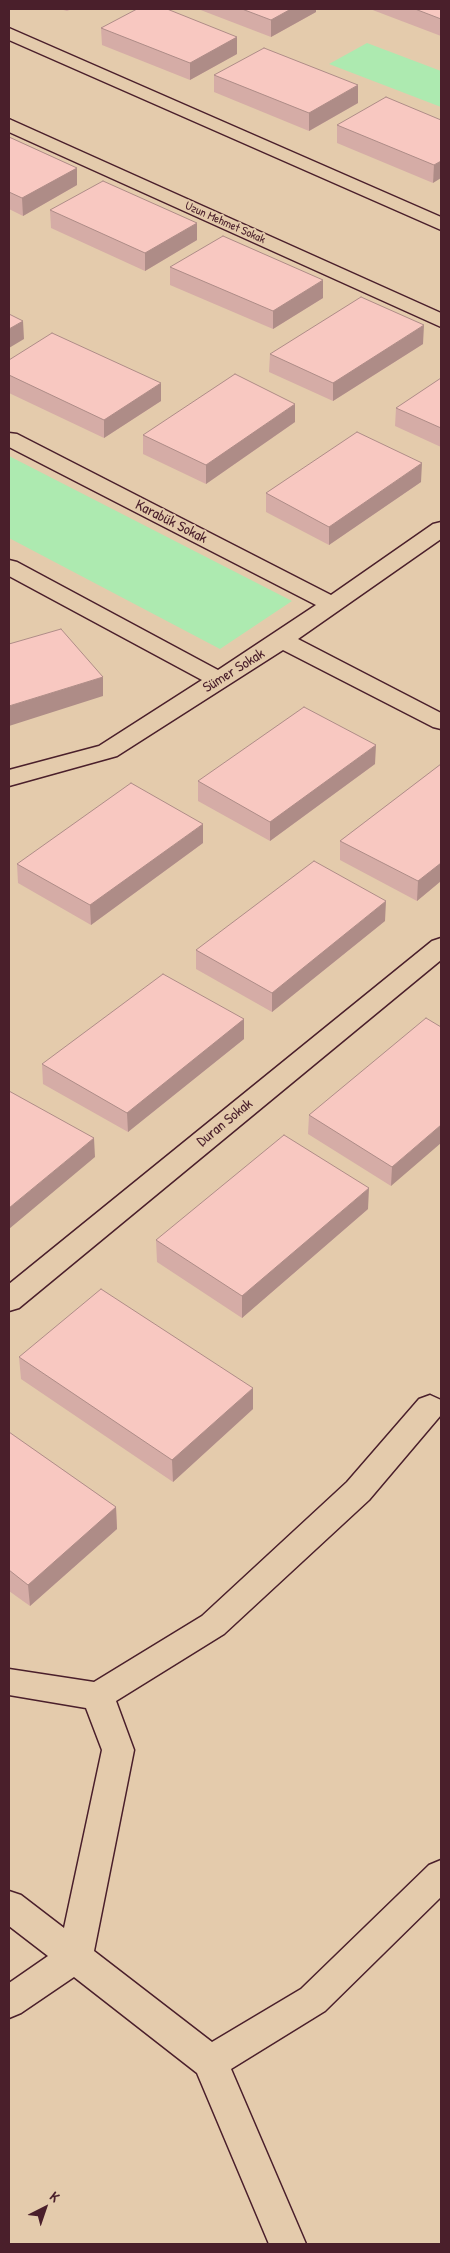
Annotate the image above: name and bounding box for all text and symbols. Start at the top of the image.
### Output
street label: Uzun Mehmet Sokak [183,199,267,247]
street label: Karabük Sokak [132,496,210,548]
street label: Sümer Sokak [200,645,268,697]
street label: Duran Sokak [194,1095,256,1151]
north arrow [20,2183,70,2233]
text: K [46,2187,64,2206]

